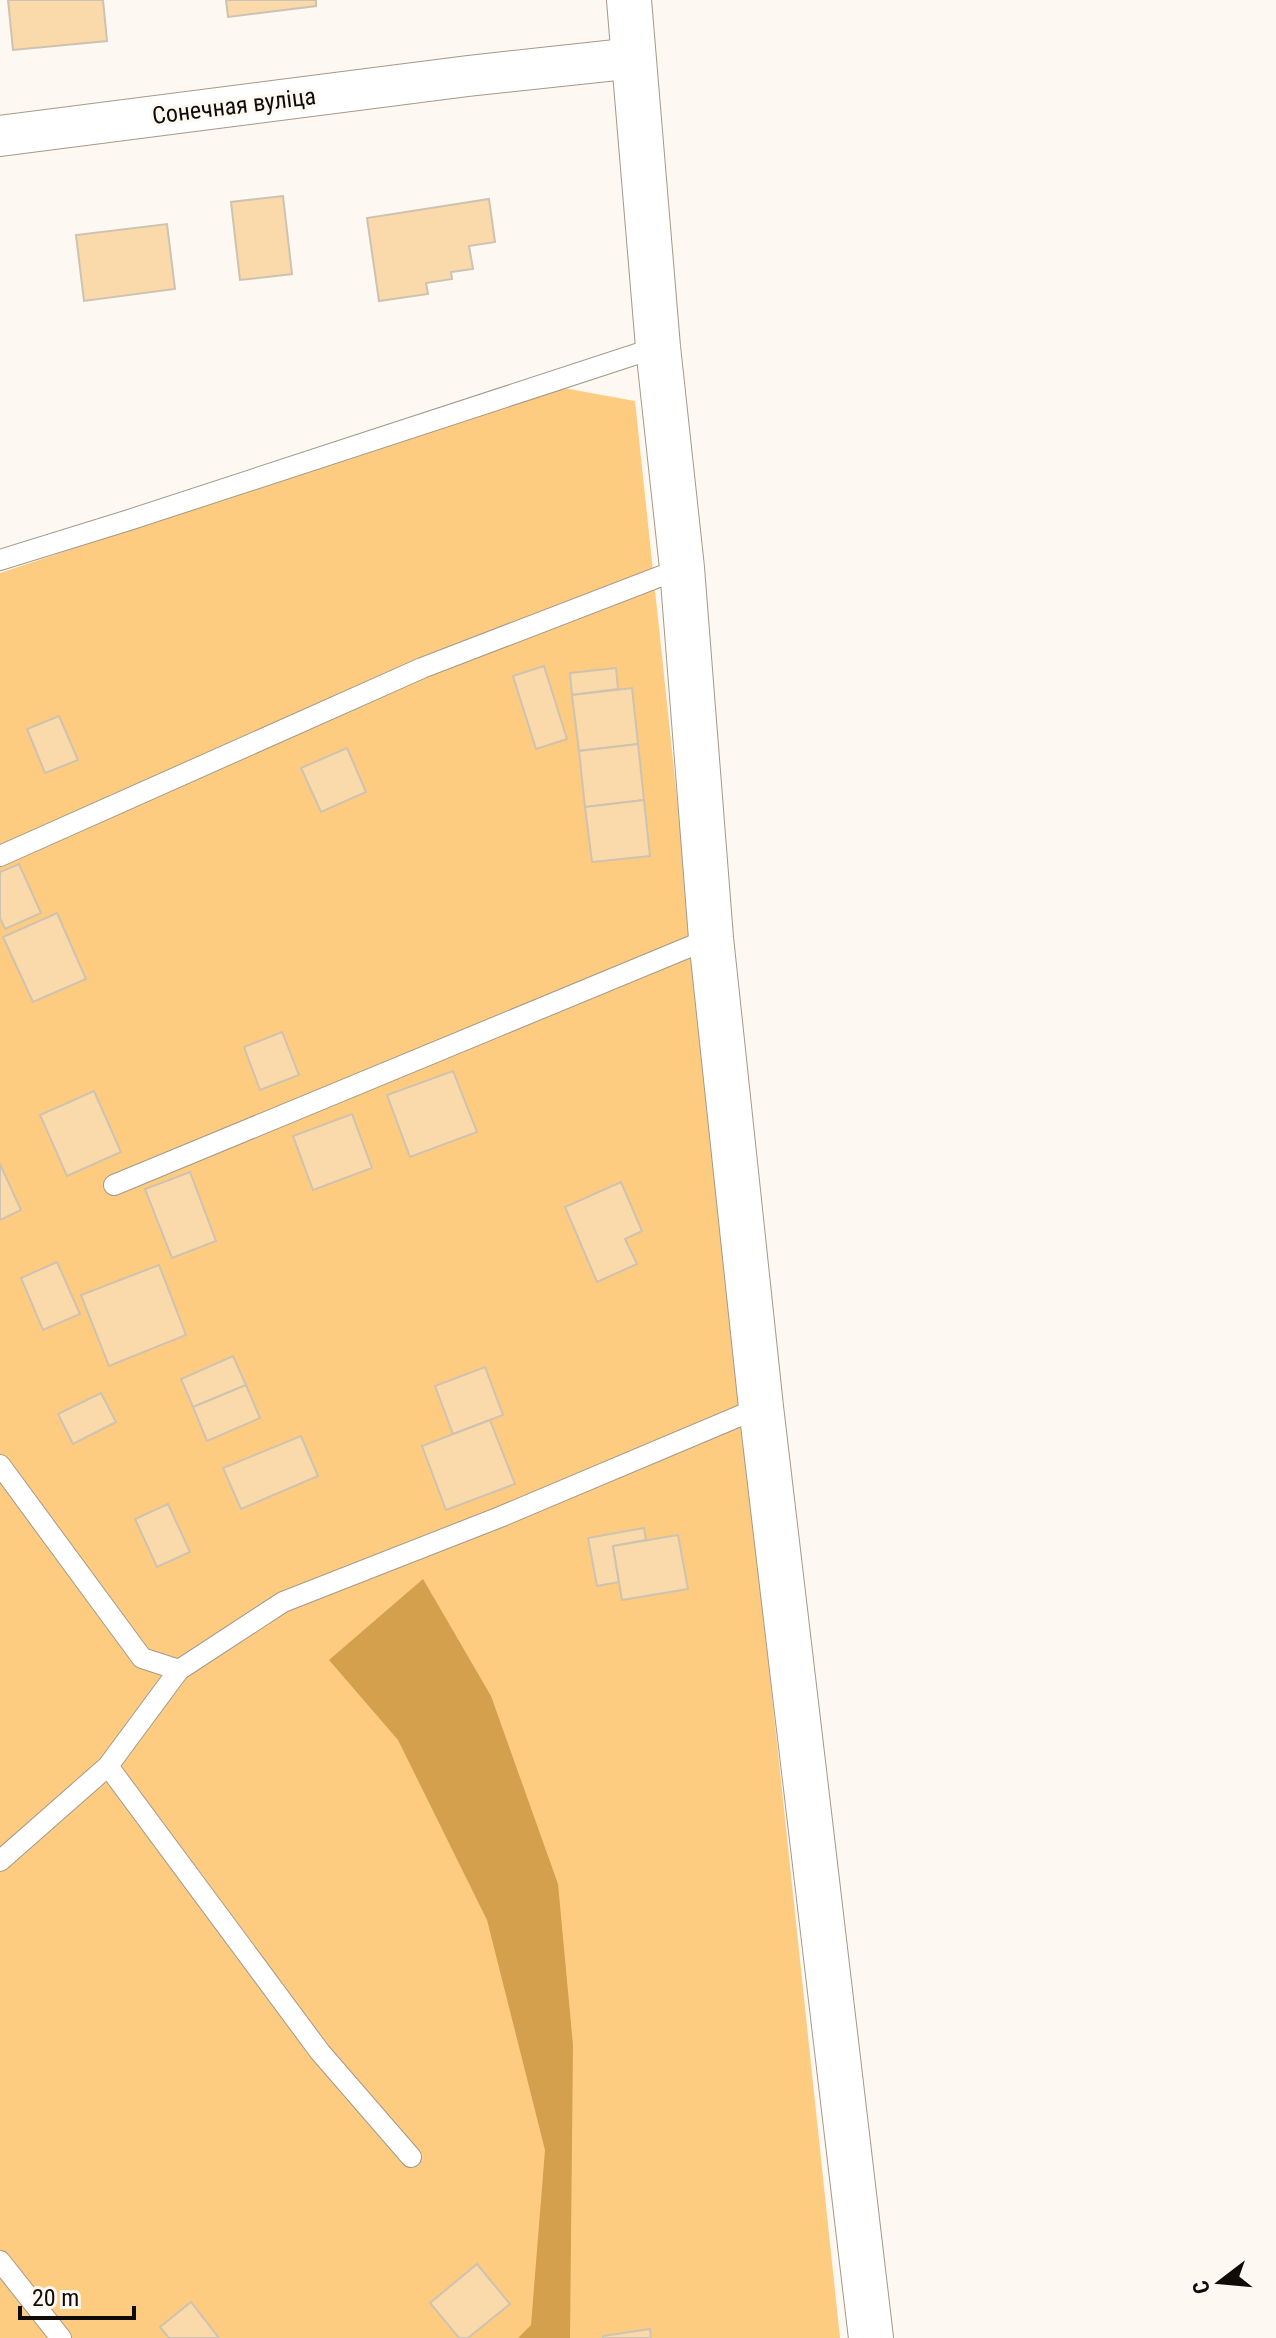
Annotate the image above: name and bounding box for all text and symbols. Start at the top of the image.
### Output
street label: Сонечная вуліца [151,82,317,130]
north arrow [1180,2242,1260,2322]
scale bar [20,2270,134,2320]
text: С [1188,2278,1215,2297]
text: 20 m [32,2284,79,2312]

